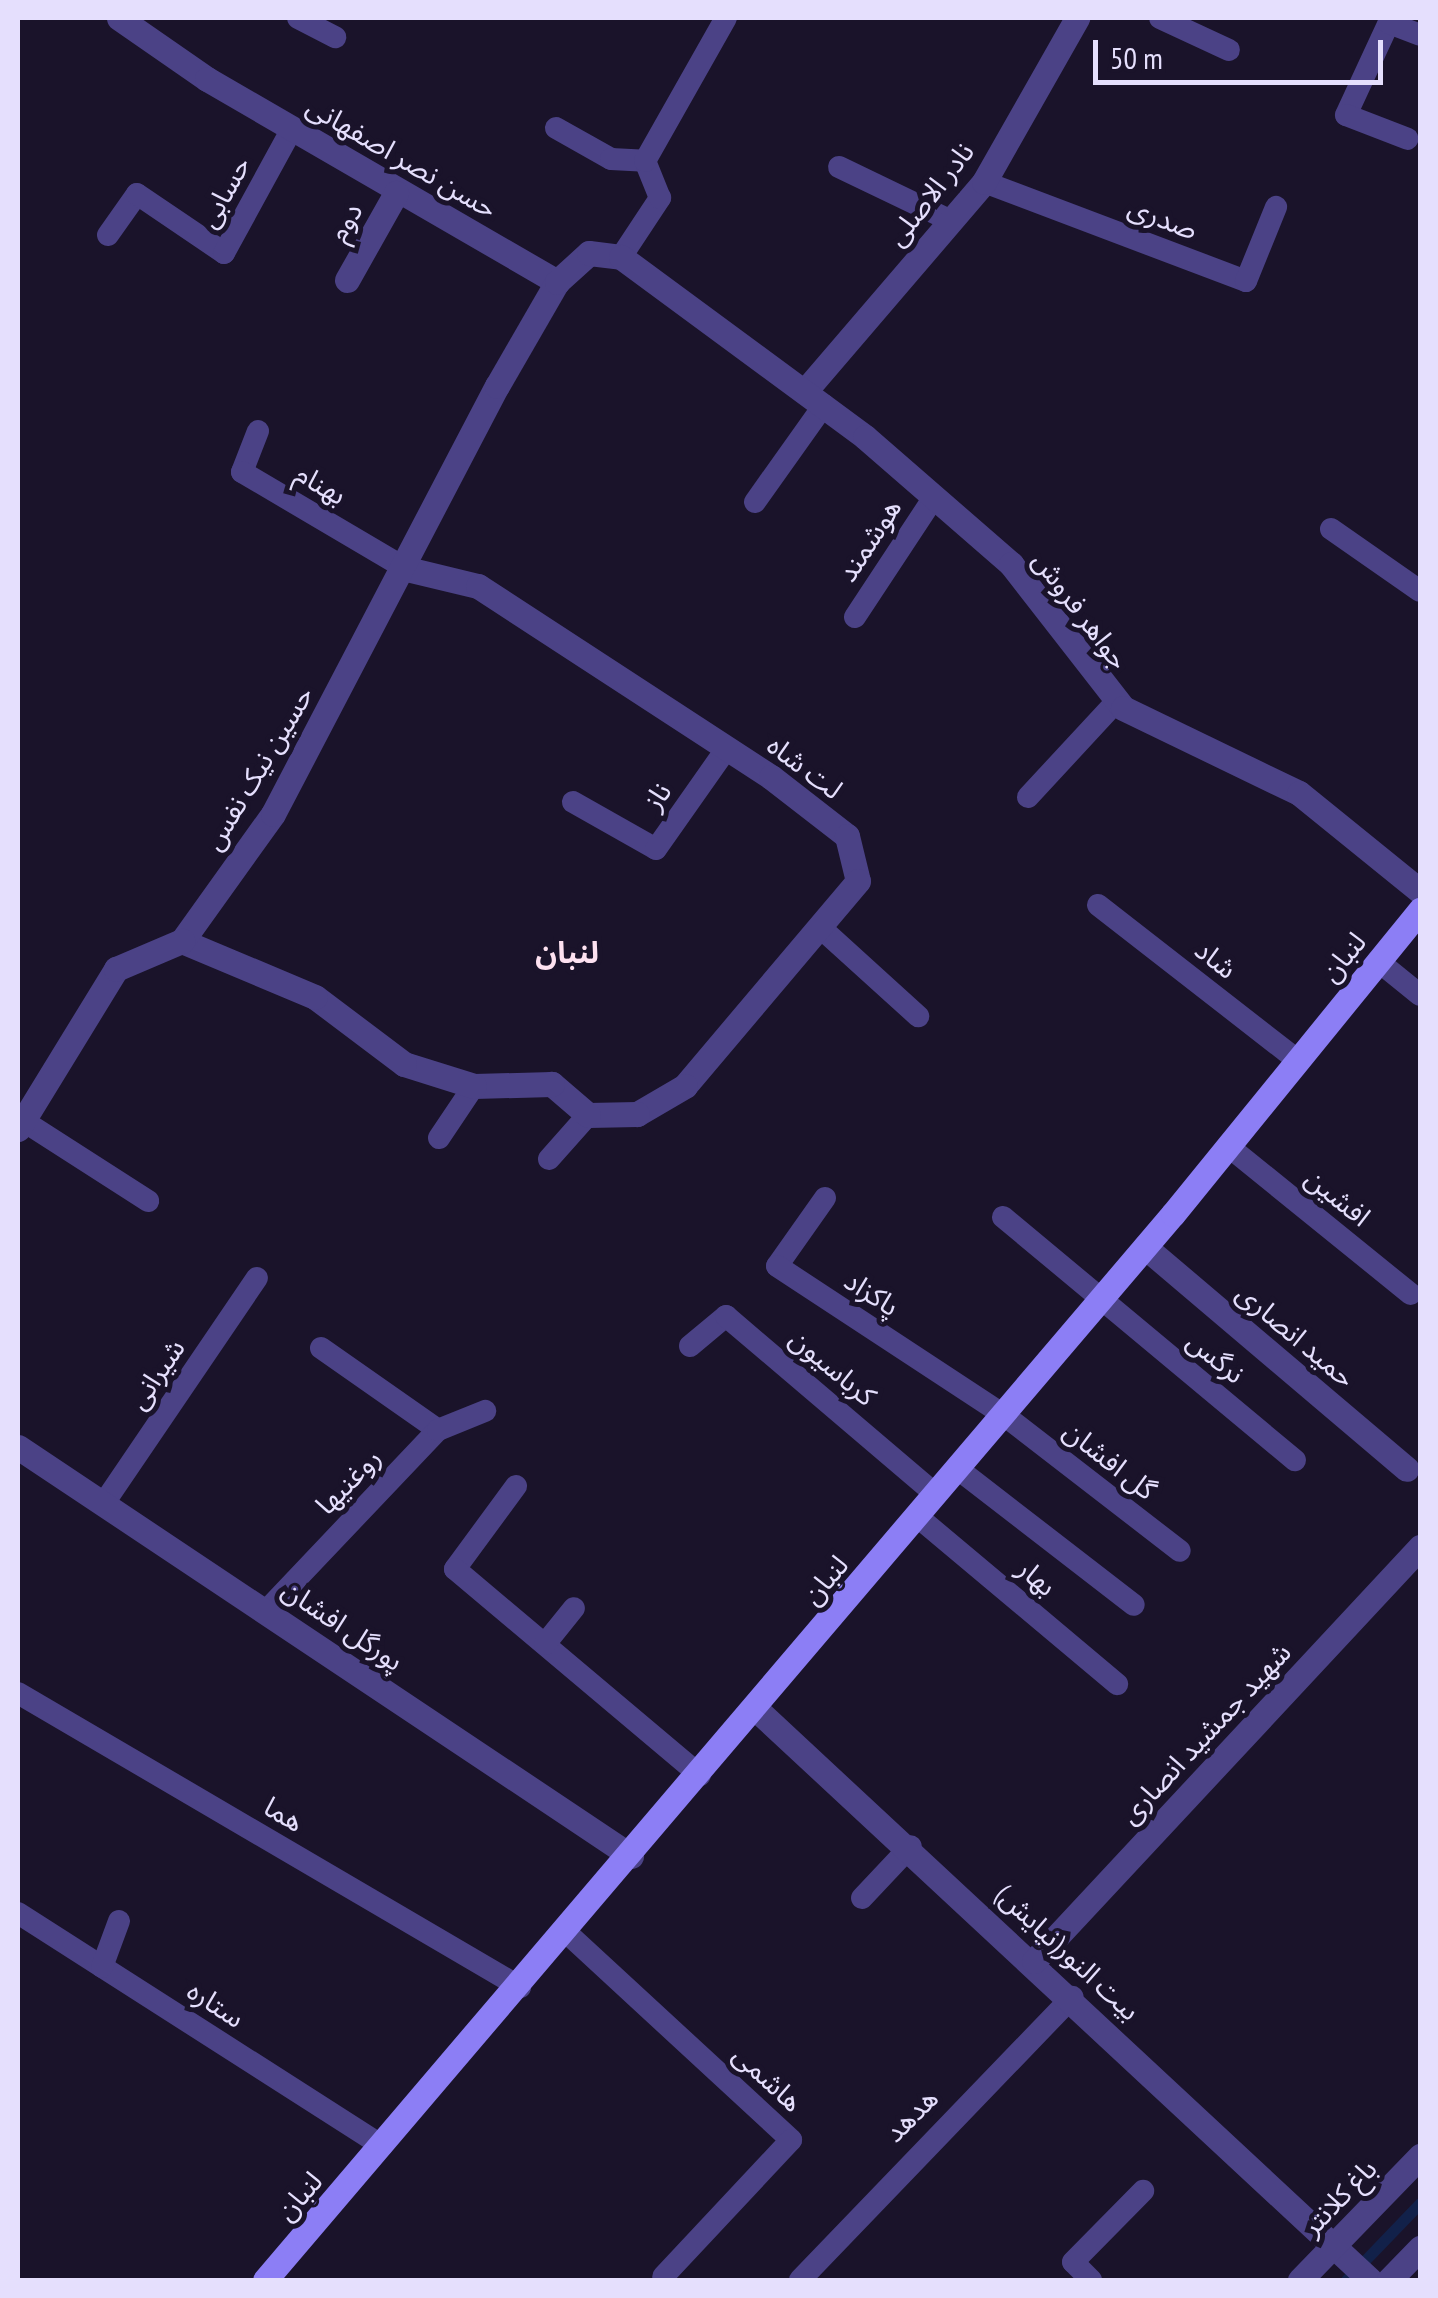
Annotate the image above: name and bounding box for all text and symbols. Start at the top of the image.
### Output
scale bar [1098,20,1388,82]
text: 50 m [1110,38,1163,77]
street label: حسن نصر اصفهانی [301,89,503,225]
street label: نادر الاصلی [879,135,981,253]
street label: حسابی [191,150,257,234]
street label: صدری [1123,189,1203,247]
street label: دوم [321,197,369,247]
street label: بهنام [290,456,352,512]
street label: هوشمند [830,492,908,588]
street label: جواهر فروش [1026,544,1136,676]
street label: حسین نیک نفس [196,680,320,856]
street label: لت شاه [761,728,849,806]
street label: ناز [636,776,678,816]
street label: لنبان [1313,926,1373,988]
street label: شاد [1189,932,1243,986]
district label: لنبان [535,934,599,970]
street label: افشین [1299,1161,1377,1233]
street label: پاکزاد [838,1263,906,1323]
street label: حمید انصاری [1230,1276,1362,1394]
street label: کرباسیون [783,1321,883,1413]
street label: نرگس [1180,1324,1252,1390]
street label: شیرانی [120,1332,192,1416]
street label: گل افشان [1057,1413,1163,1507]
street label: روغنیها [308,1441,388,1521]
street label: لنبان [795,1549,855,1611]
street label: بهار [1011,1551,1063,1603]
street label: پورگل افشان [276,1572,410,1678]
street label: شهید جمشید انصاری [1112,1635,1298,1831]
street label: هما [258,1789,310,1839]
street label: بیت النور(نیایش) [989,1877,1147,2027]
street label: ستاره [181,1973,251,2035]
street label: هاشمی [726,2037,810,2119]
street label: هدهد [877,2081,945,2149]
street label: باغ کلانتر [1295,2152,1383,2242]
street label: لنبان [269,2165,329,2227]

